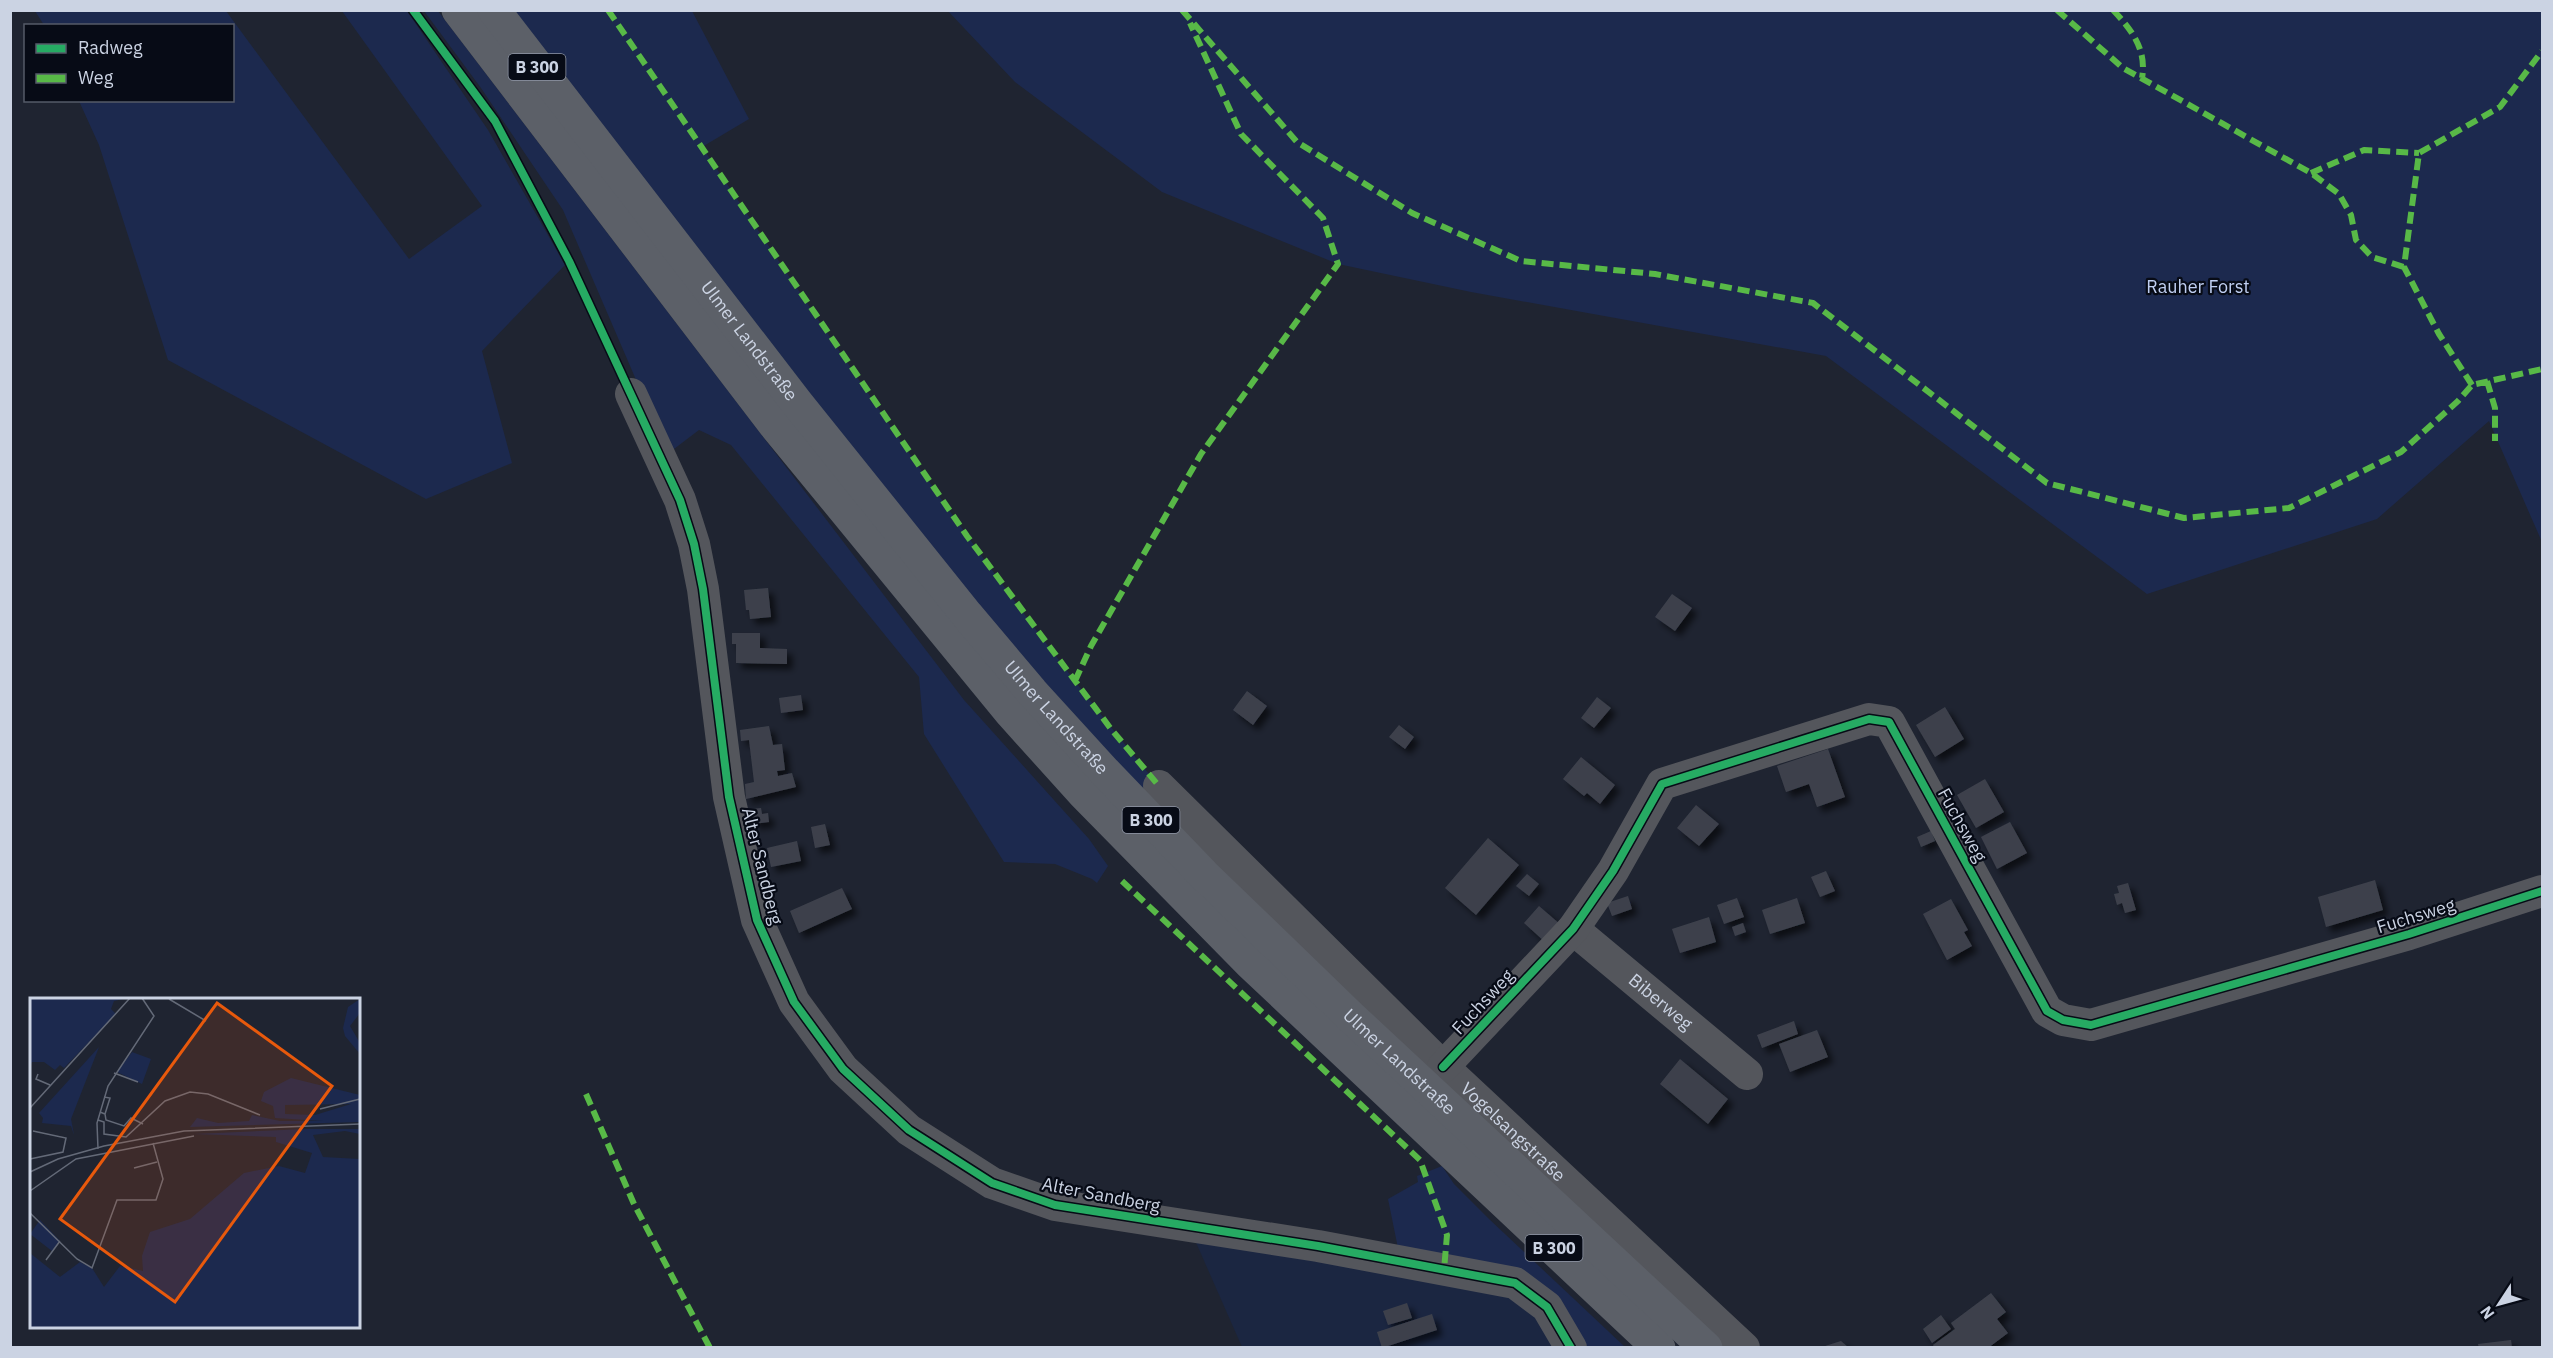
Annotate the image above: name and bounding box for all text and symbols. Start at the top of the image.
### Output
legend [24,24,234,102]
text: Radweg [78,36,143,59]
road number: B 300 [508,54,566,80]
text: Weg [78,66,114,89]
park label: Rauher Forst [2146,275,2250,298]
street label: Ulmer Landstraße [696,276,803,405]
street label: Ulmer Landstraße [999,656,1114,779]
street label: Fuchsweg [1933,784,1992,866]
street label: Alter Sandberg [737,805,788,927]
road number: B 300 [1122,807,1180,833]
street label: Fuchsweg [2374,893,2458,938]
street label: Fuchsweg [1447,964,1519,1039]
street label: Biberweg [1624,968,1698,1035]
inset map [30,998,360,1328]
street label: Ulmer Landstraße [1338,1003,1461,1120]
street label: Vogelsangstraße [1456,1077,1571,1186]
street label: Alter Sandberg [1040,1172,1163,1217]
road number: B 300 [1526,1235,1582,1261]
north arrow [2469,1274,2529,1334]
text: N [2475,1302,2498,1323]

